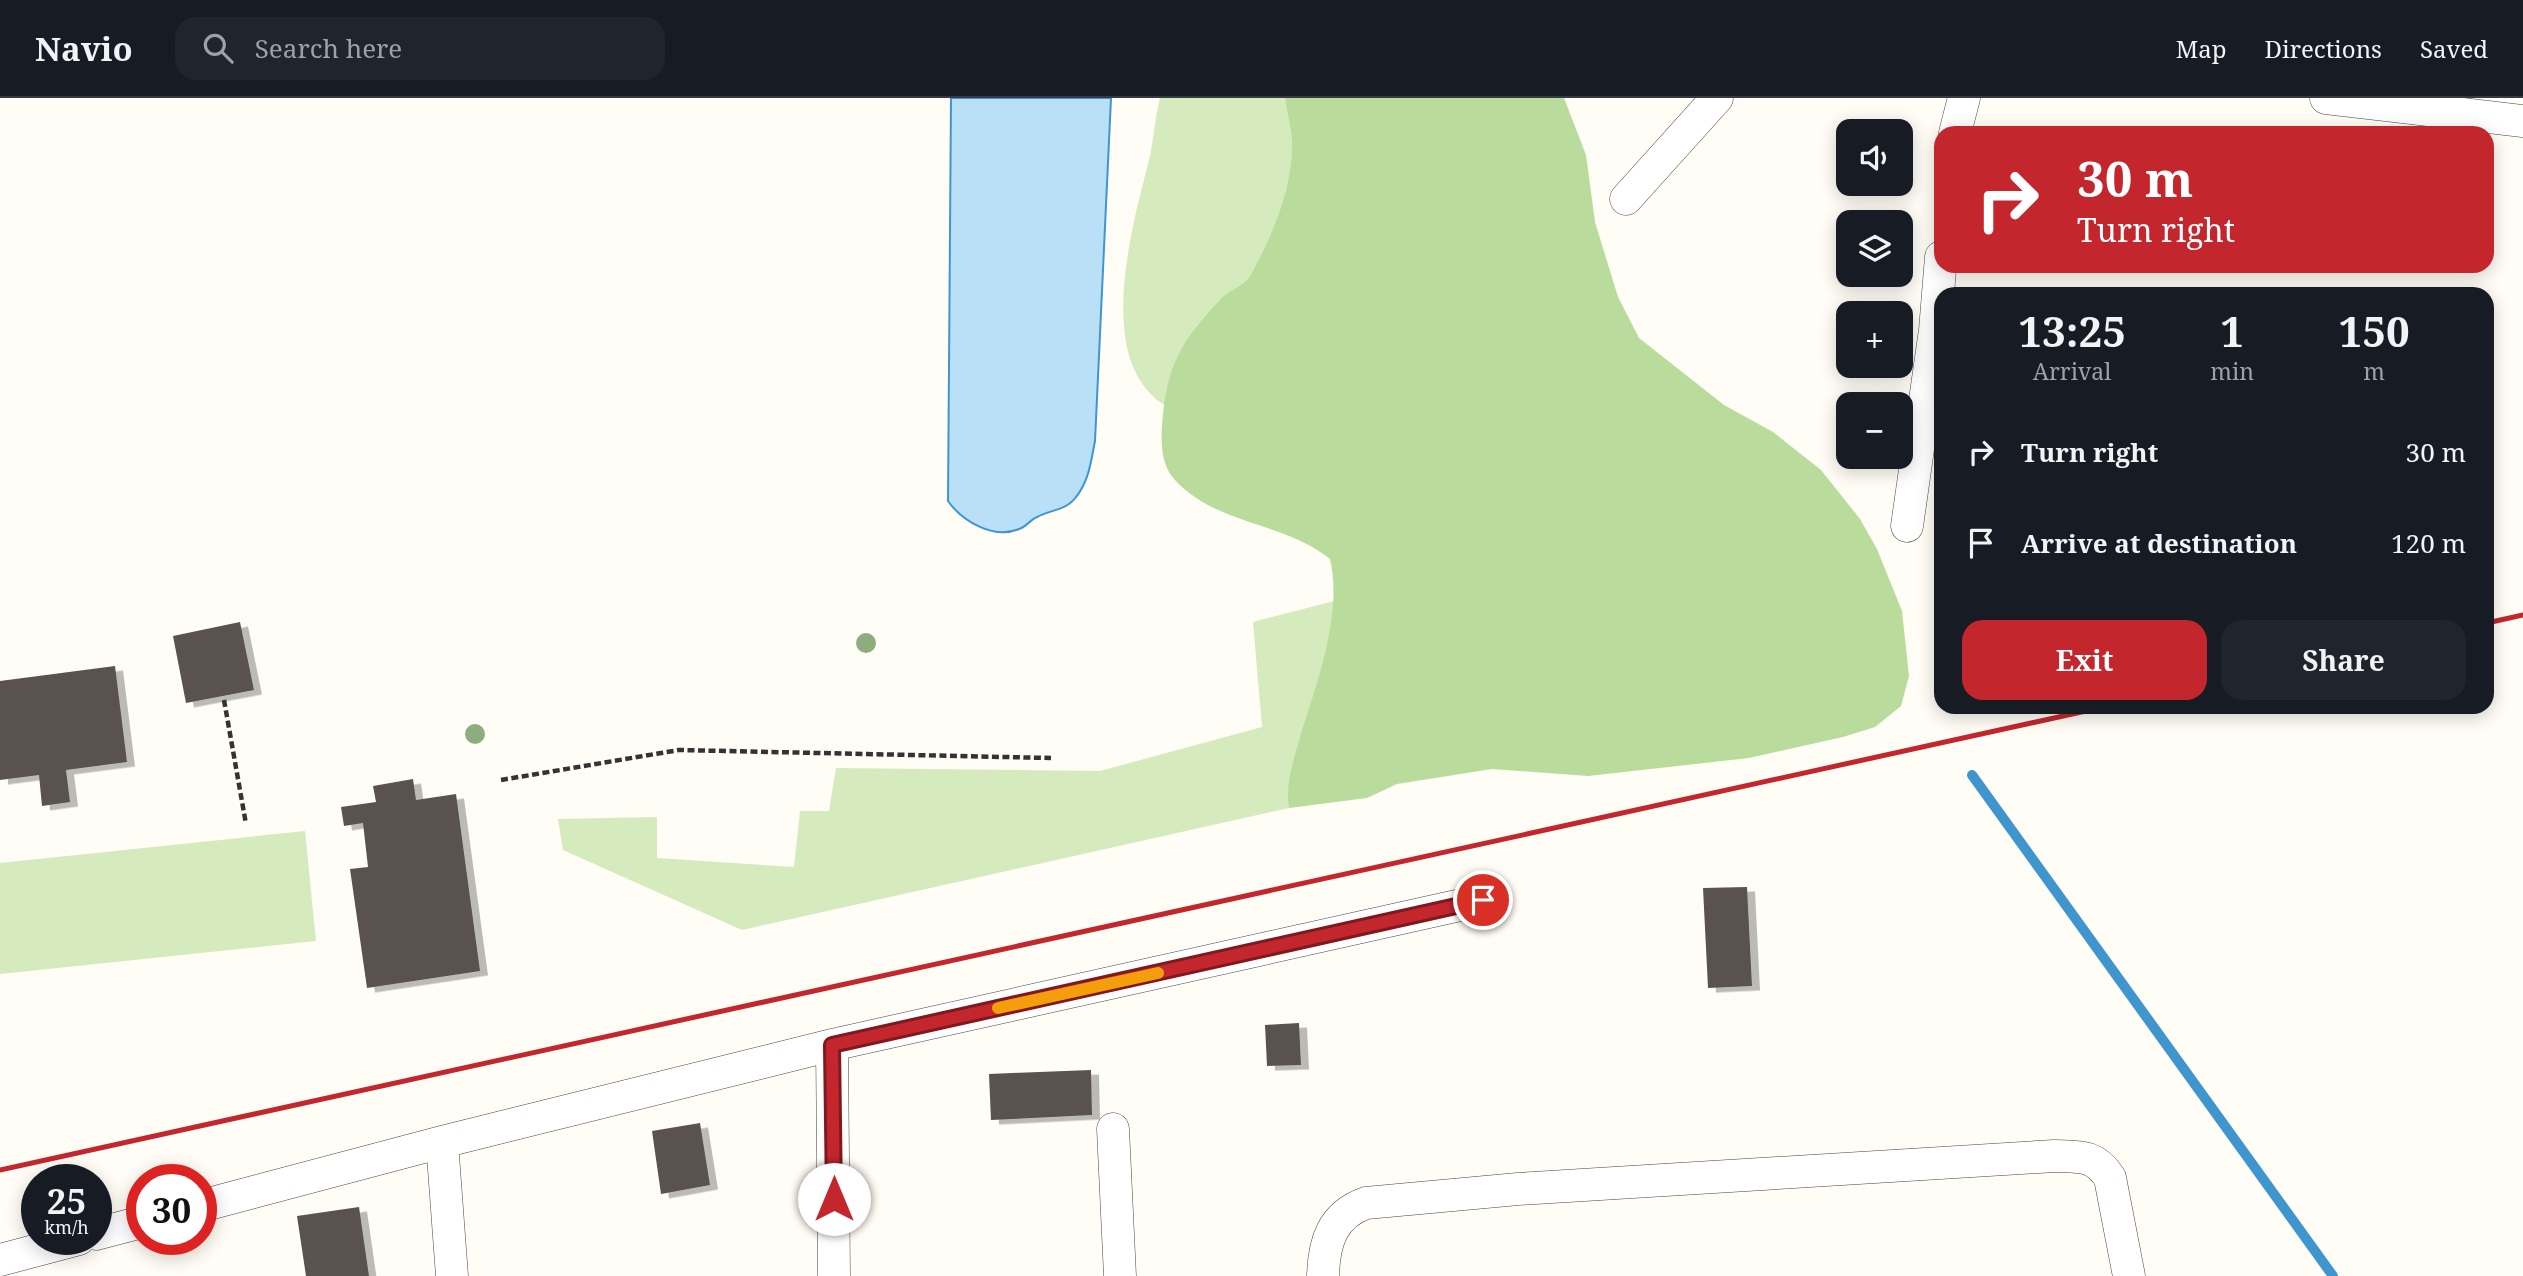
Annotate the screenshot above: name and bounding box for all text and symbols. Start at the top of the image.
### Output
search box [175,17,665,80]
text: Navio [35,26,133,71]
icon: search [199,29,237,67]
text: Search here [255,30,402,66]
text: Map [2176,32,2227,65]
text: Directions [2265,32,2382,65]
text: Saved [2420,32,2488,65]
map controls [1836,119,1913,469]
button: sound [1836,119,1913,196]
text: 30 m [2077,145,2193,211]
icon: right [1962,154,2053,245]
text: Turn right [2077,208,2235,251]
button: layers [1836,210,1913,287]
button: + [1836,301,1913,378]
text: 13:25 [2018,302,2126,359]
text: 1 [2220,302,2244,359]
text: 150 [2338,302,2410,359]
text: Arrival [2033,355,2111,387]
text: min [2210,355,2254,387]
text: m [2363,355,2385,387]
button: − [1836,392,1913,469]
icon: right [1962,433,2000,471]
text: Turn right [2021,434,2158,470]
text: 30 m [2406,434,2466,470]
icon: arrive [1962,524,2000,562]
text: Arrive at destination [2021,525,2297,561]
text: 120 m [2391,525,2466,561]
button: Exit [1962,620,2207,700]
button: Share [2221,620,2466,700]
pin [1453,870,1513,930]
icon: arrive [1464,881,1502,919]
position arrow [797,1162,871,1236]
speed limit sign: 30 [126,1164,217,1255]
text: 25 [47,1177,86,1224]
text: km/h [44,1215,89,1239]

